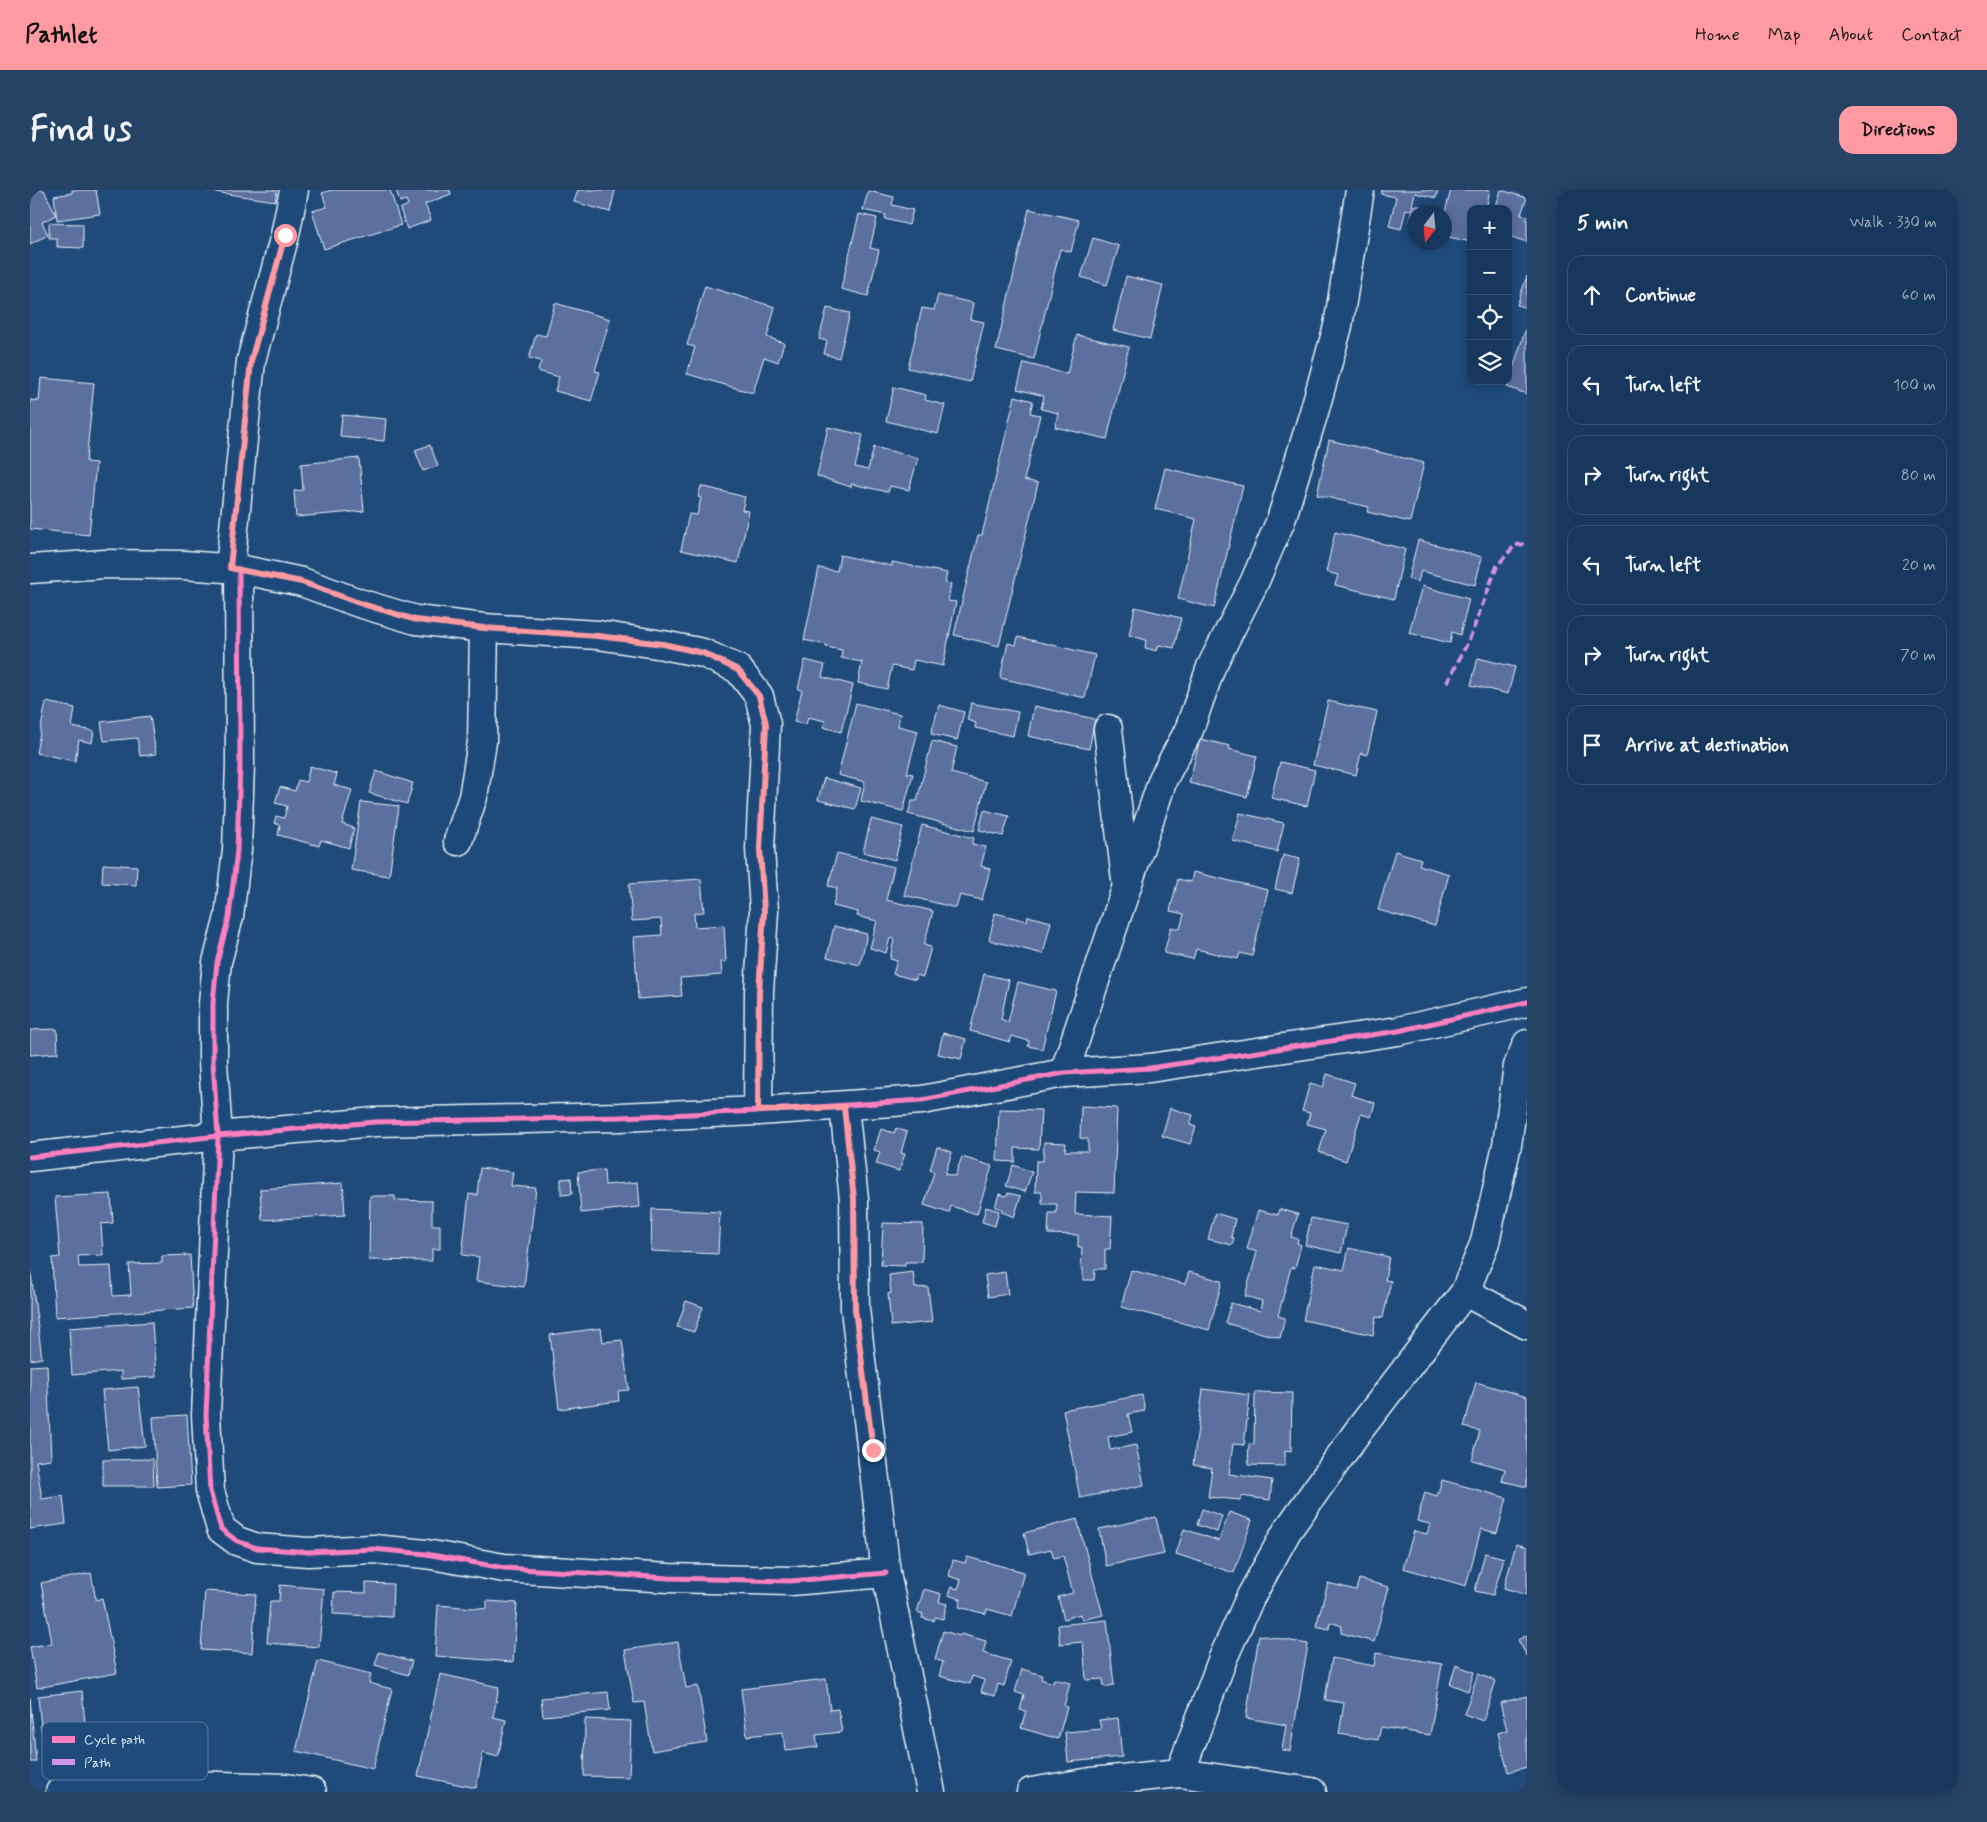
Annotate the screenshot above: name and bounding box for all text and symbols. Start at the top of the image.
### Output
text: Pathlet [25,20,97,51]
text: Home [1695,23,1740,47]
text: Map [1768,23,1801,47]
text: About [1829,23,1873,47]
text: Contact [1901,23,1962,47]
button: Directions [1839,106,1957,154]
text: Find us [30,107,132,153]
north arrow [1407,205,1452,250]
map controls [1467,205,1512,385]
button: + [1467,205,1512,250]
text: 5 min [1577,209,1629,237]
text: Walk · 330 m [1849,212,1937,233]
route start [274,224,297,247]
button: − [1467,250,1512,295]
icon: ahead [1578,281,1606,309]
text: Continue [1625,283,1696,308]
text: 60 m [1902,285,1936,306]
button: locate [1467,295,1512,340]
button: layers [1467,340,1512,385]
icon: left [1578,371,1606,399]
text: Turn left [1625,373,1701,398]
text: 100 m [1893,375,1936,396]
icon: right [1578,461,1606,489]
text: Turn right [1625,463,1709,488]
text: 80 m [1901,465,1936,486]
icon: left [1578,551,1606,579]
text: Turn left [1625,553,1701,578]
text: 20 m [1902,555,1936,576]
icon: right [1578,641,1606,669]
text: Turn right [1625,643,1709,668]
text: 70 m [1900,645,1936,666]
icon: arrive [1578,731,1606,759]
text: Arrive at destination [1625,733,1789,758]
route end [862,1439,885,1462]
legend [42,1722,208,1780]
text: Cycle path [84,1731,145,1749]
text: Path [84,1754,111,1772]

